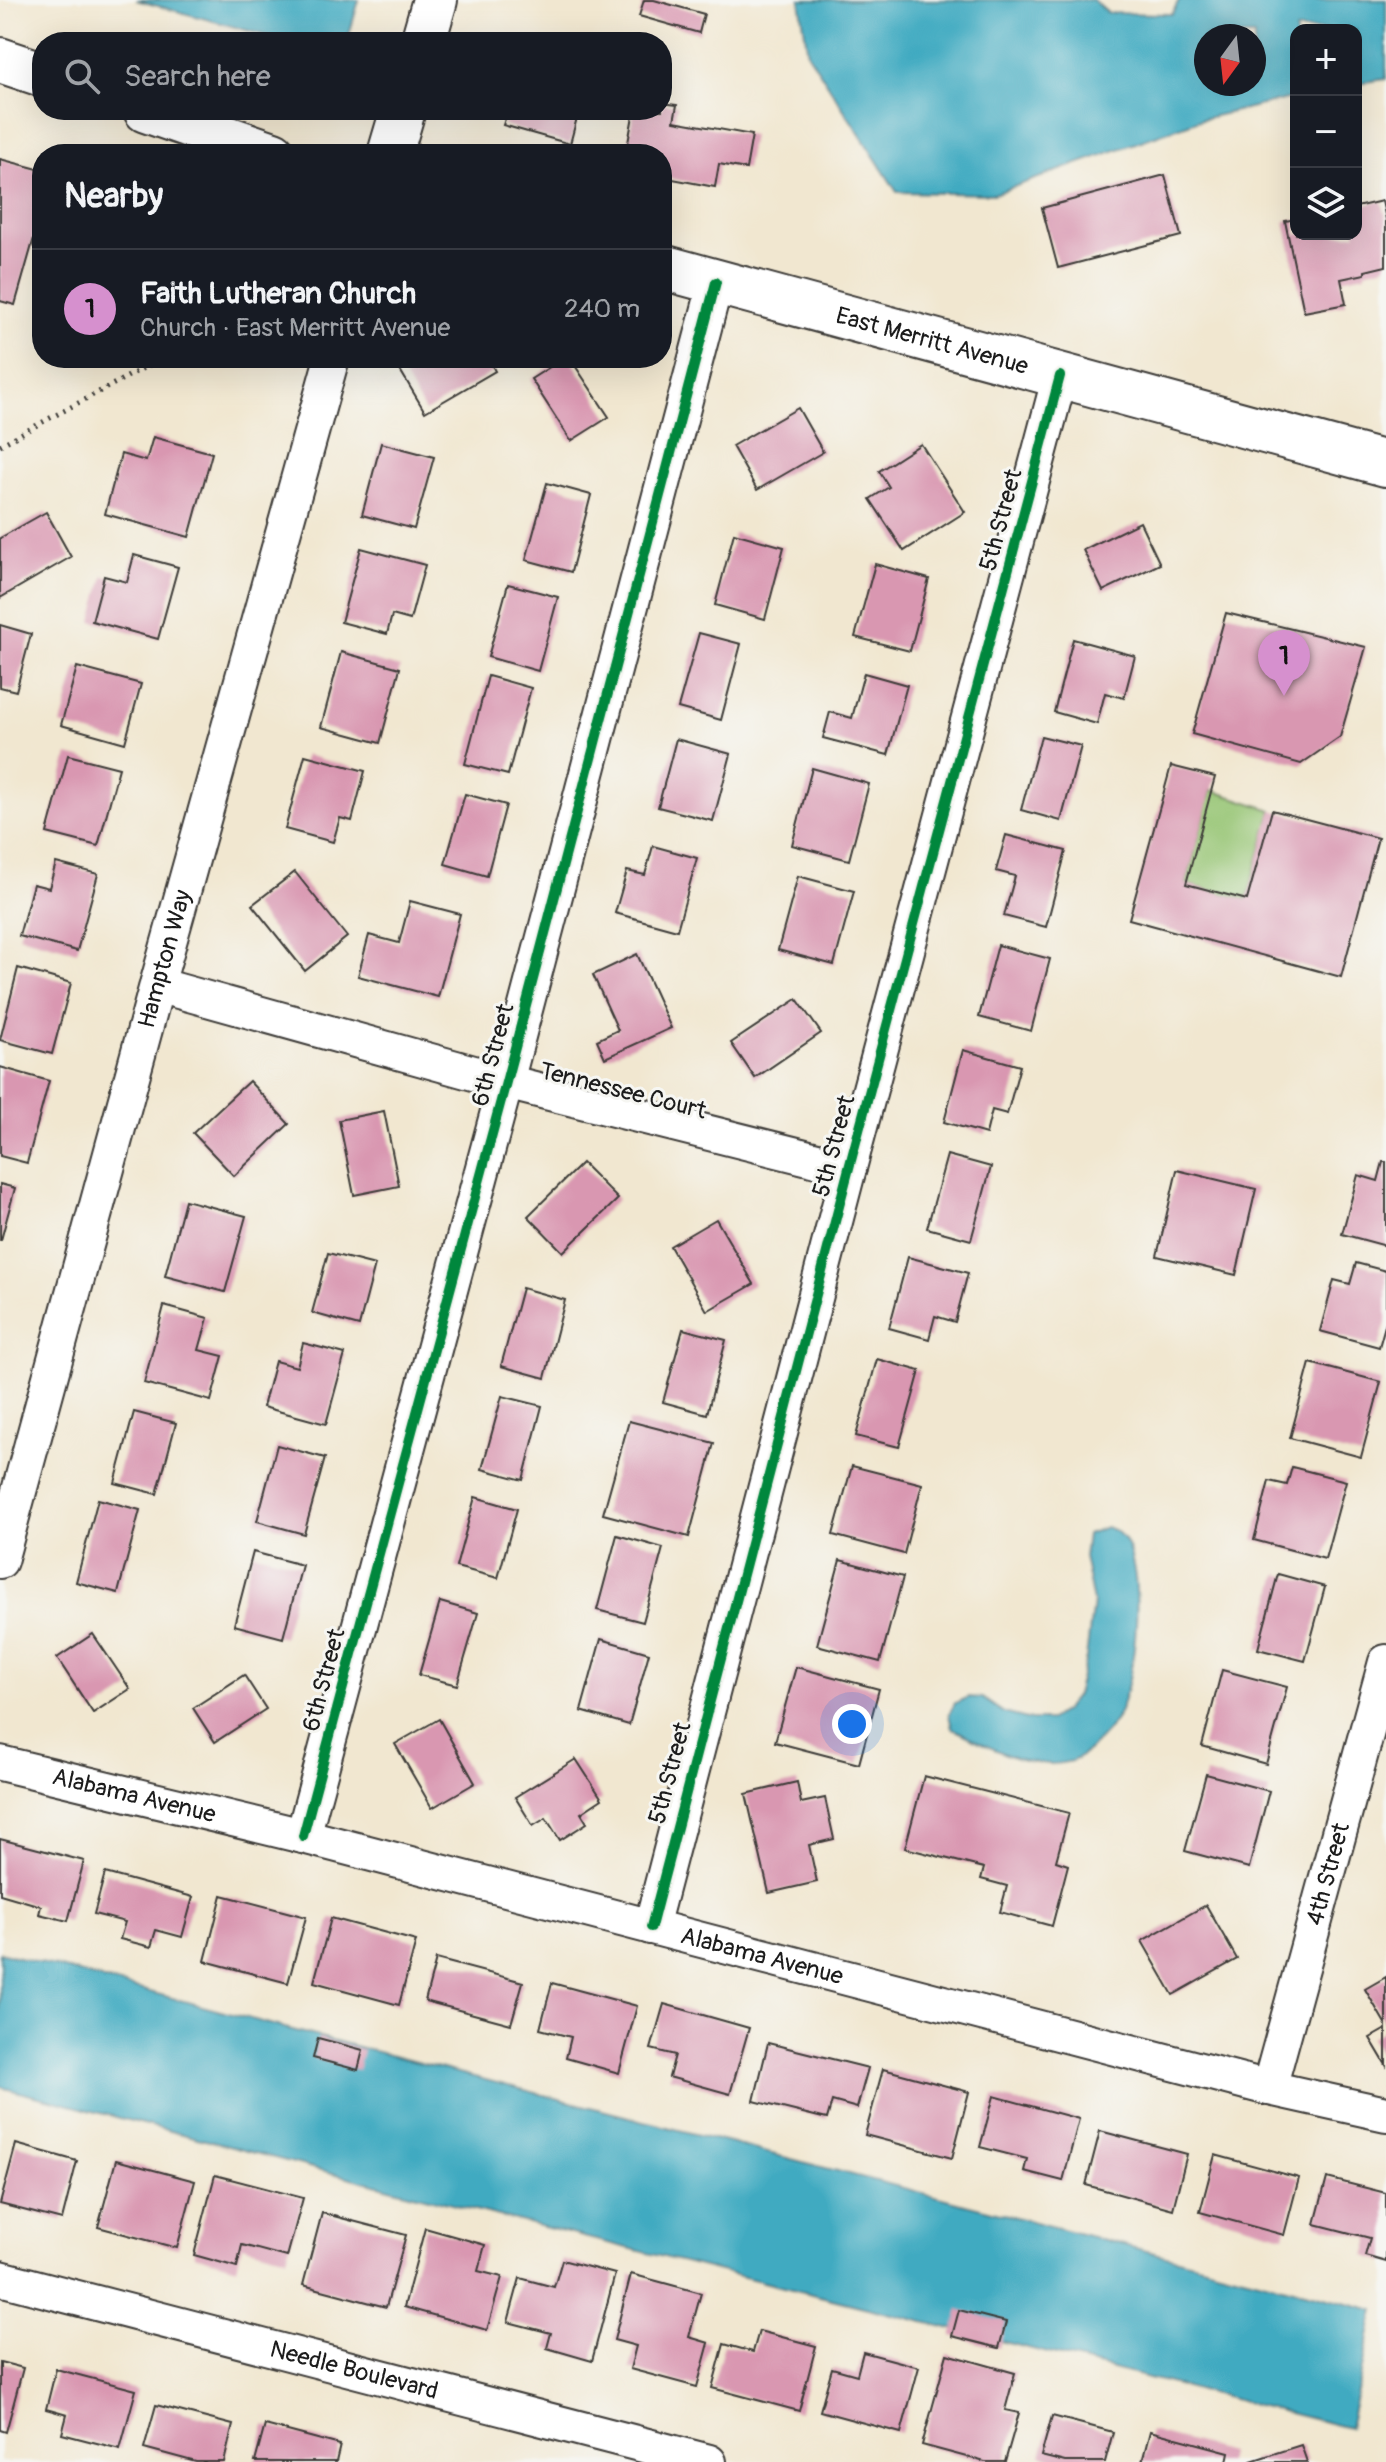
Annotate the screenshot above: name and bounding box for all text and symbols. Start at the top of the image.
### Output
north arrow [1194,24,1266,96]
map controls [1290,24,1362,240]
button: + [1290,24,1362,96]
search box [32,32,672,120]
icon: search [60,54,104,98]
text: Search here [124,58,271,95]
button: − [1290,96,1362,168]
button: layers [1290,168,1362,240]
text: Nearby [64,175,163,218]
text: Faith Lutheran Church [140,275,416,312]
text: 1 [85,293,95,325]
text: 240 m [564,293,640,325]
street label: East Merritt Avenue [833,300,1032,381]
text: Church · East Merritt Avenue [140,312,450,344]
street label: 5th Street [974,466,1029,574]
pin: 1 [1258,630,1310,696]
street label: Hampton Way [131,887,197,1031]
street label: 6th Street [465,1000,521,1110]
street label: Tennessee Court [537,1056,710,1126]
street label: 5th Street [807,1092,862,1200]
street label: 6th Street [296,1625,352,1735]
your location [832,1704,872,1744]
street label: 5th Street [643,1719,698,1827]
street label: Alabama Avenue [50,1762,219,1829]
street label: 4th Street [1300,1819,1356,1929]
street label: Alabama Avenue [678,1921,847,1991]
street label: Needle Boulevard [267,2334,441,2406]

